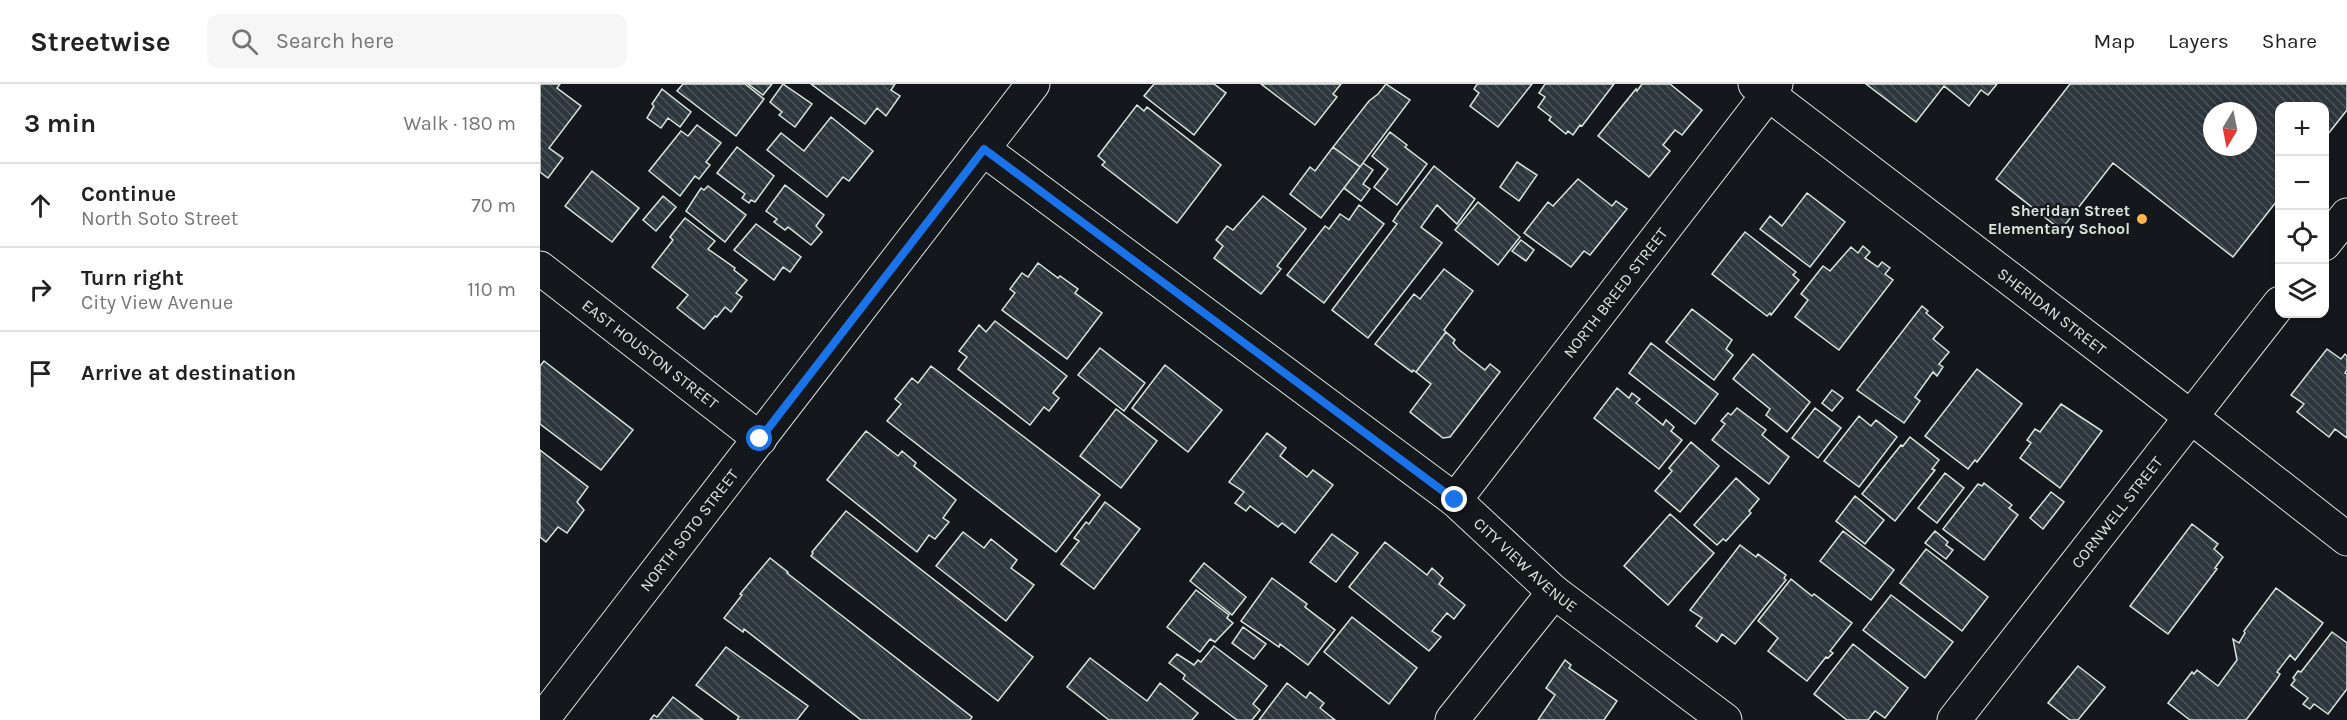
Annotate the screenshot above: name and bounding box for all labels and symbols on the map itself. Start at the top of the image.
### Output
north arrow [2203,102,2257,156]
place label: Sheridan Street Elementary School [1988,201,2130,238]
marker: Sheridan Street Elementary School [2135,212,2149,226]
street label: NORTH BREED STREET [1559,224,1672,362]
street label: SHERIDAN STREET [1994,264,2110,359]
street label: EAST HOUSTON STREET [578,295,722,413]
route start [746,425,772,451]
street label: CORNWELL STREET [2067,453,2167,572]
street label: NORTH SOTO STREET [636,465,742,595]
route end [1441,486,1467,512]
street label: CITY VIEW AVENUE [1470,513,1581,616]

